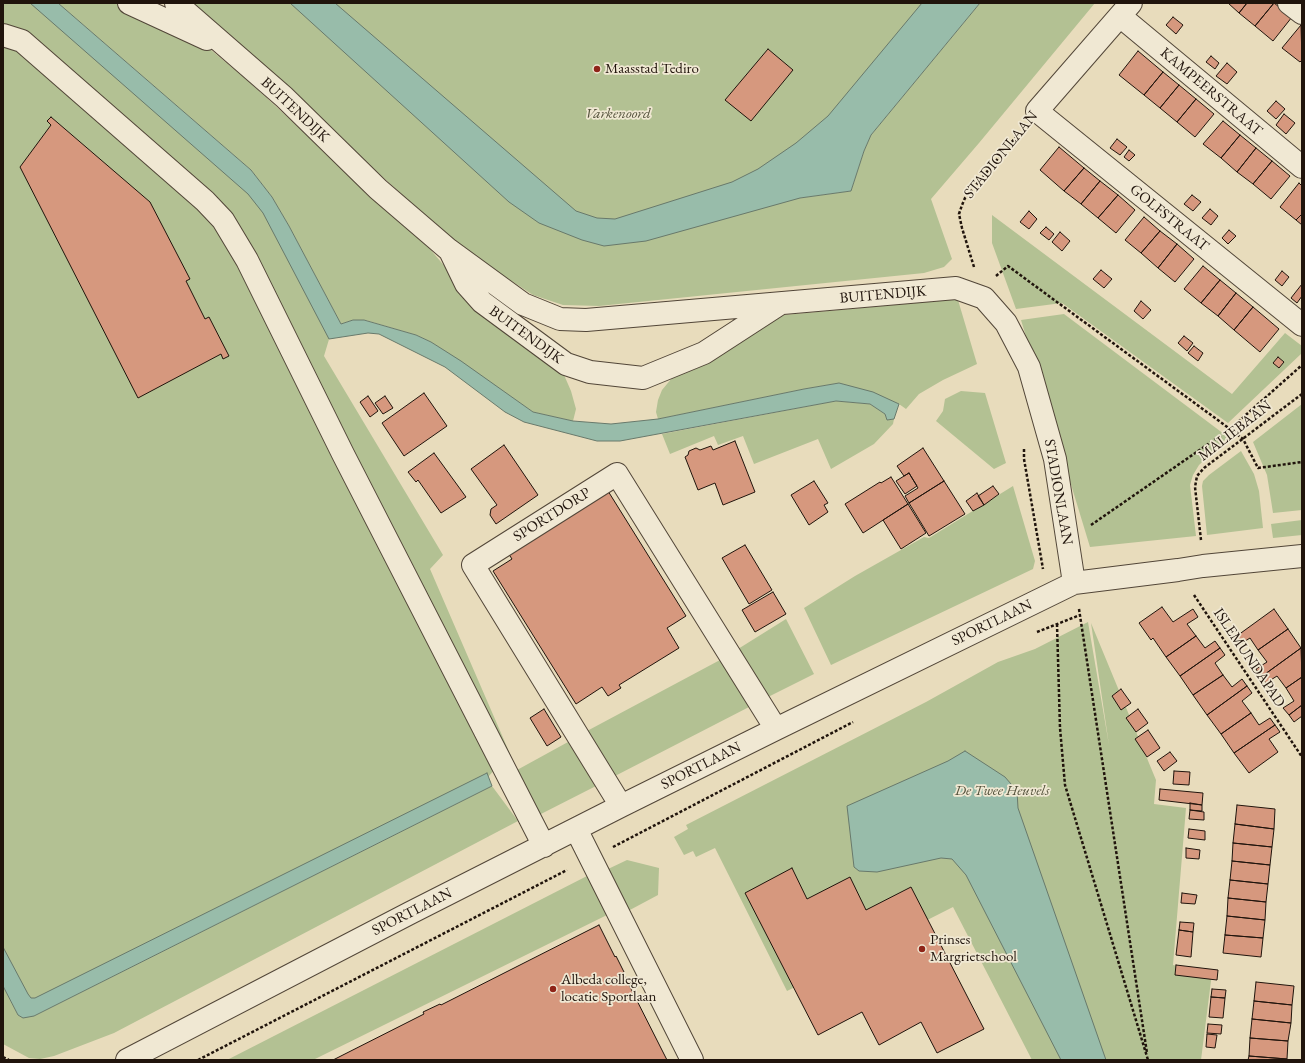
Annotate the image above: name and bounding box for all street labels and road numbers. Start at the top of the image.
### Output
street label: KAMPEERSTRAAT [1156,44,1266,140]
street label: BUITENDIJK [257,74,333,146]
street label: STADIONLAAN [960,108,1042,202]
street label: GOLFSTRAAT [1126,181,1212,255]
street label: BUITENDIJK [839,282,927,308]
street label: BUITENDIJK [485,302,567,368]
street label: MALIEBAAN [1195,397,1275,465]
street label: STADIONLAAN [1040,438,1076,546]
street label: SPORTDORP [510,484,594,546]
street label: SPORTLAAN [949,596,1035,650]
street label: ISLEMUNDAPAD [1209,605,1289,711]
street label: SPORTLAAN [658,738,744,794]
street label: SPORTLAAN [369,884,455,940]

